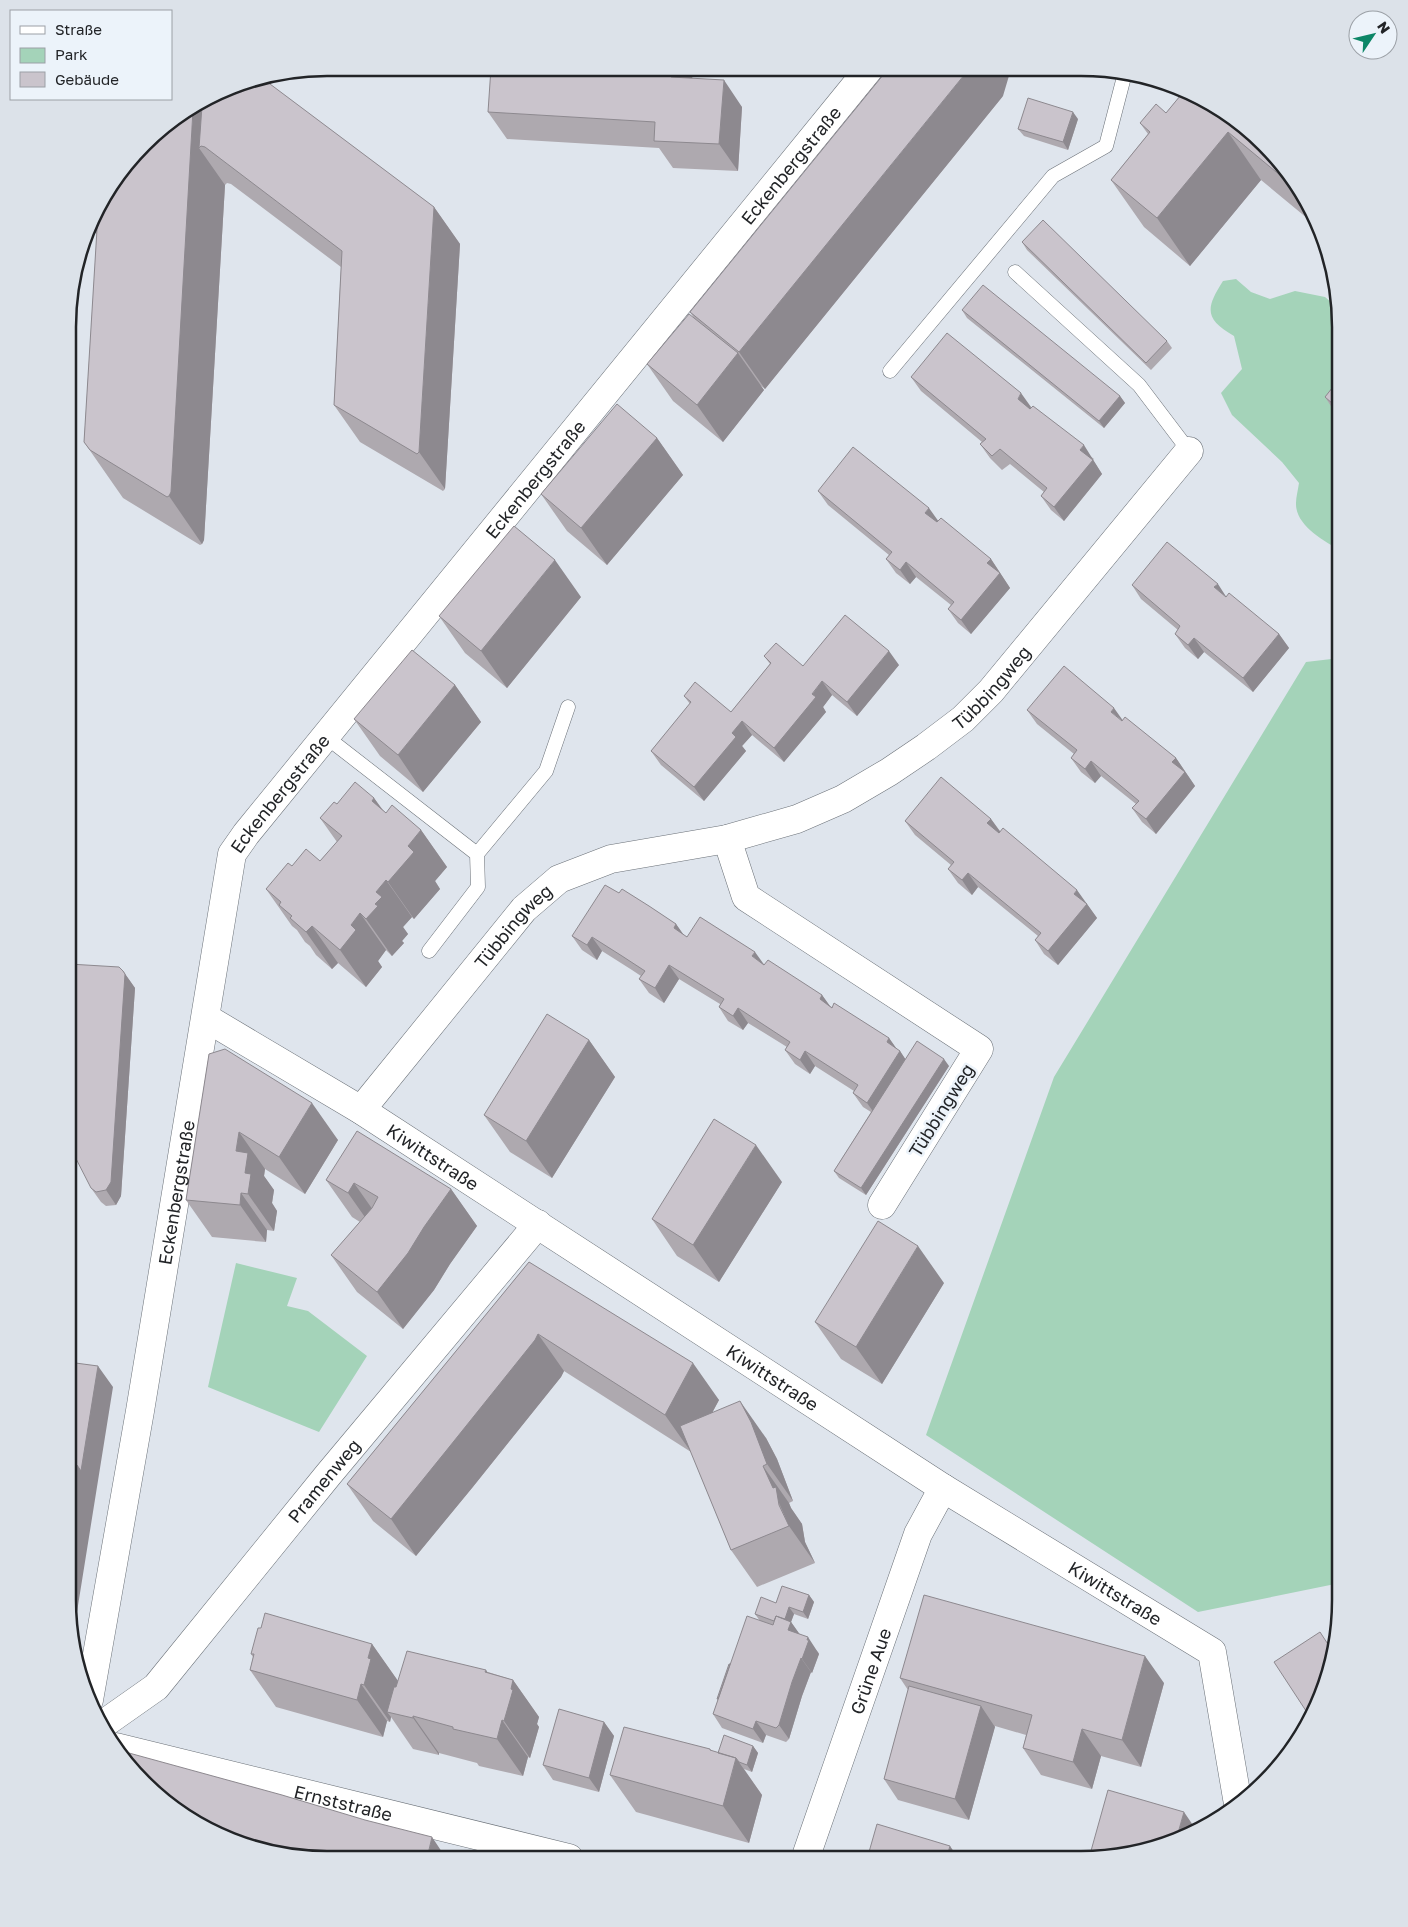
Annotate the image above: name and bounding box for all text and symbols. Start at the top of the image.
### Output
legend [10,10,172,100]
north arrow [1348,10,1398,60]
text: N [1374,18,1394,36]
text: Straße [55,20,102,38]
text: Park [55,45,88,63]
text: Gebäude [55,70,119,88]
street label: Eckenbergstraße [736,102,845,229]
street label: Eckenbergstraße [480,416,590,543]
street label: Tübbingweg [948,641,1035,734]
street label: Eckenbergstraße [225,730,334,857]
street label: Tübbingweg [470,879,556,972]
street label: Tübbingweg [904,1059,978,1161]
street label: Eckenbergstraße [153,1119,199,1266]
street label: Kiwittstraße [383,1119,483,1195]
street label: Kiwittstraße [722,1339,823,1415]
street label: Pramenweg [283,1434,365,1527]
street label: Kiwittstraße [1064,1556,1166,1630]
street label: Grüne Aue [845,1625,895,1717]
street label: Ernststraße [292,1780,395,1825]

